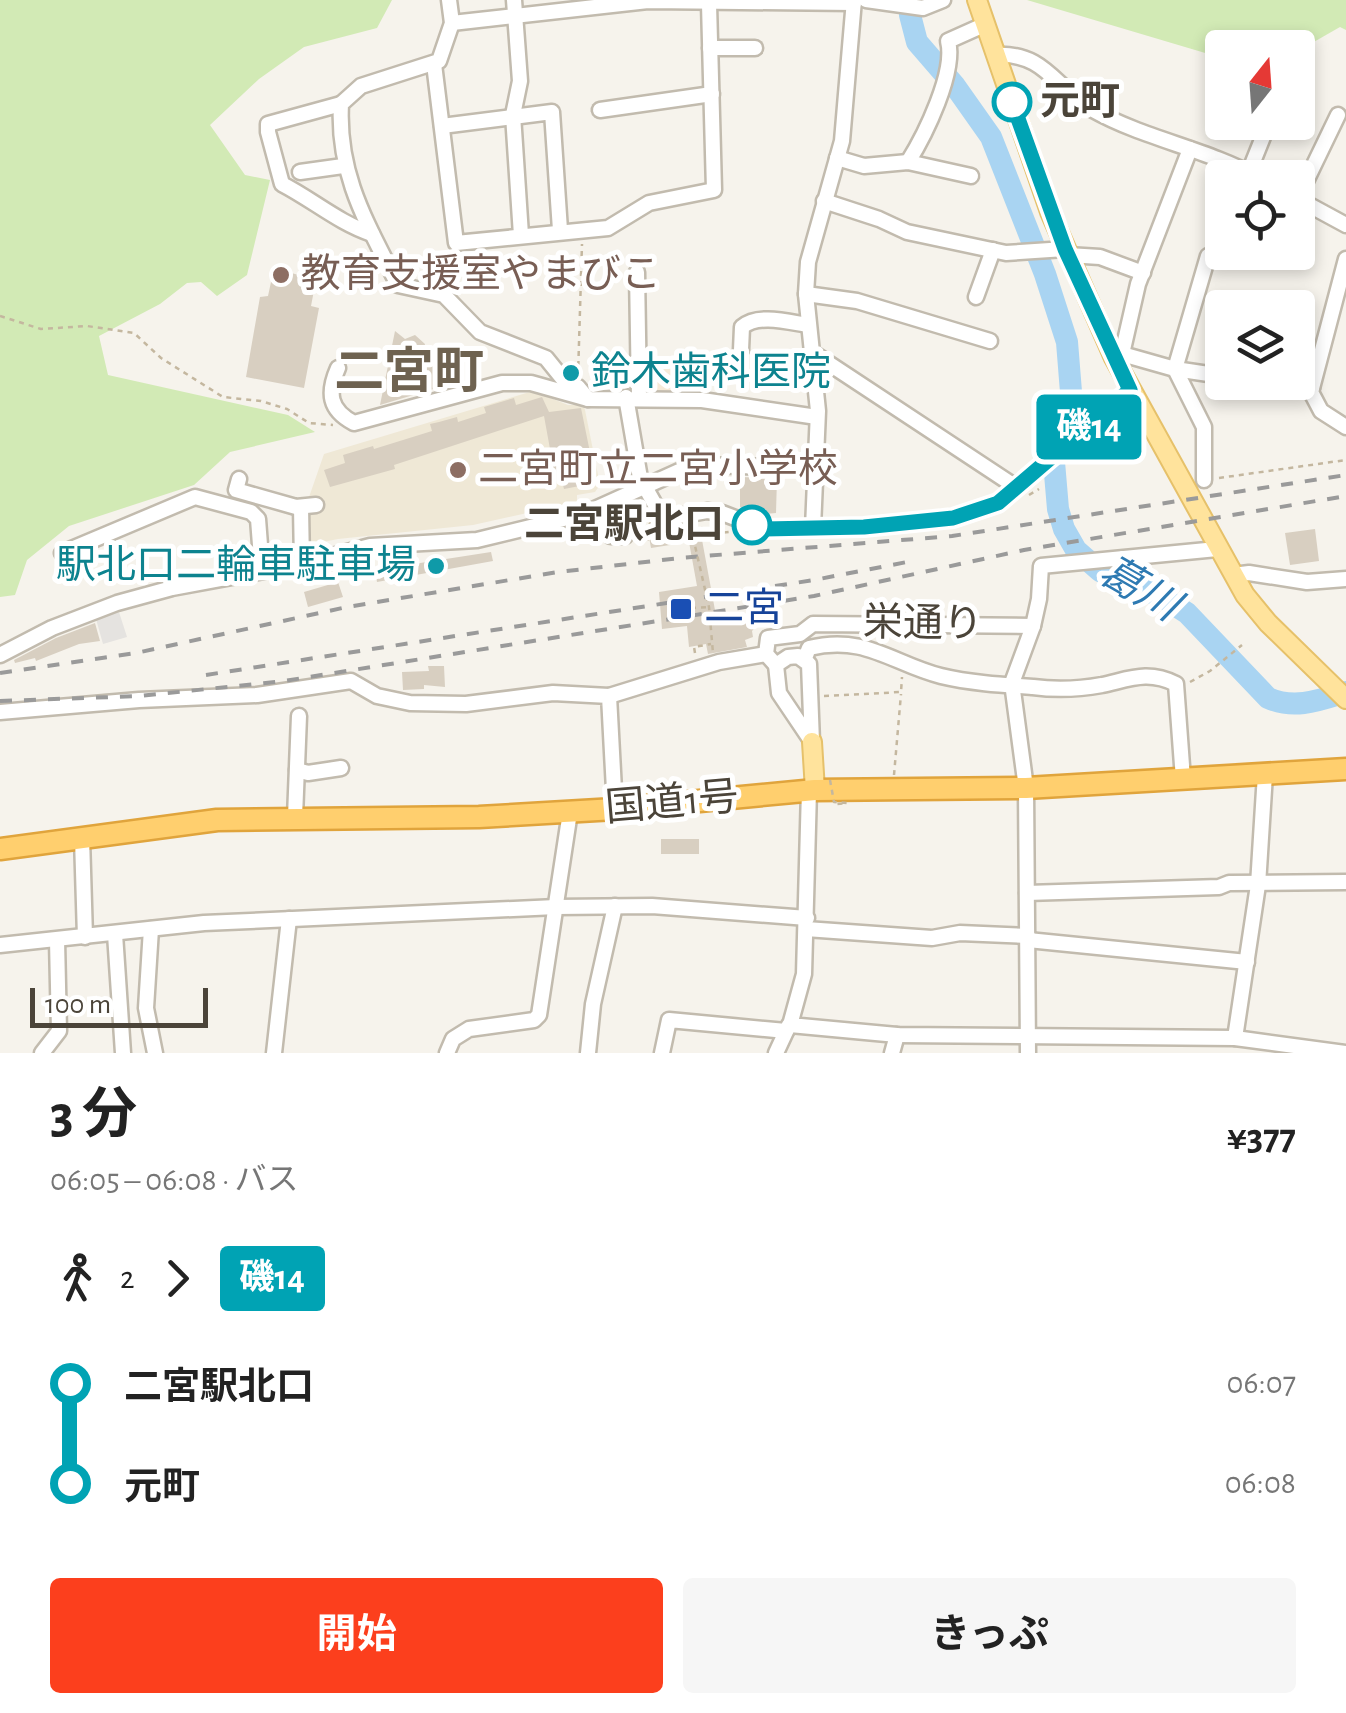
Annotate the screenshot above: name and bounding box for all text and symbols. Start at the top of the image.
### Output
north arrow [1205,30,1315,140]
map controls [1205,30,1315,400]
place label: 元町 [1040,81,1120,122]
marker: 元町 [993,83,1031,121]
button: locate [1205,160,1315,270]
place label: 教育支援室やまびこ [301,253,661,295]
marker: 教育支援室やまびこ [270,264,292,286]
button: layers [1205,290,1315,400]
district label: 二宮町 [334,345,484,398]
place label: 鈴木歯科医院 [591,351,831,393]
marker: 鈴木歯科医院 [560,362,582,384]
line badge: 磯14 [1032,394,1146,460]
text: 磯14 [1056,410,1122,445]
place label: 二宮町立二宮小学校 [478,448,838,490]
marker: 二宮町立二宮小学校 [447,459,469,481]
place label: 二宮駅北口 [524,503,724,545]
marker: 二宮駅北口 [733,506,771,544]
place label: 駅北口二輪車駐車場 [56,544,416,586]
water label: 葛川 [1092,548,1190,630]
marker: 駅北口二輪車駐車場 [425,555,447,577]
place label: 二宮 [704,587,784,629]
marker: 二宮 [668,596,694,622]
street label: 栄通り [863,601,983,645]
street label: 国道1号 [603,775,740,829]
scale bar [30,983,208,1028]
text: 100 m [45,991,111,1019]
text: 3 分 [50,1088,137,1143]
text: ¥377 [1227,1119,1296,1157]
text: 06:05 – 06:08 · バス [50,1164,299,1196]
icon: walk [50,1251,105,1306]
icon: forward [150,1251,205,1306]
text: 磯14 [240,1261,305,1296]
text: 2 [120,1262,135,1294]
text: 06:07 [1226,1367,1296,1399]
text: 二宮駅北口 [124,1369,314,1407]
text: 06:08 [1225,1467,1296,1499]
text: 元町 [124,1469,200,1507]
button: 開始 [50,1578,663,1693]
button: きっぷ [683,1578,1296,1693]

